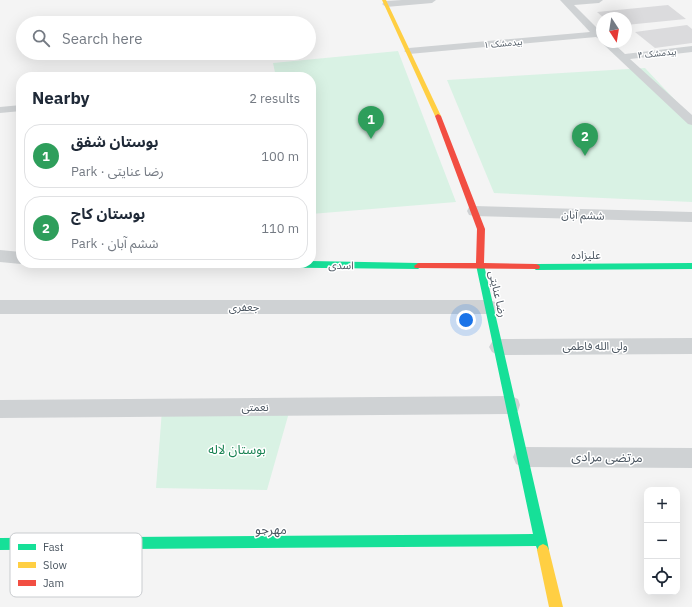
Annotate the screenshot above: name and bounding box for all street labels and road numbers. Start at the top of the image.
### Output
street label: بیدمشک ۱ [483,36,523,50]
street label: بیدمشک ۴ [637,45,677,61]
street label: ششم آبان [561,207,605,225]
street label: علیزاده [571,248,601,262]
street label: اسدی [328,258,354,272]
street label: رضا عنایتی [486,269,510,319]
street label: جعفری [229,300,260,314]
street label: ولی الله فاطمی [562,339,628,353]
street label: نعمتی [241,400,269,414]
street label: مرتضی مرادی [571,448,643,466]
street label: مهرجو [255,521,287,538]

